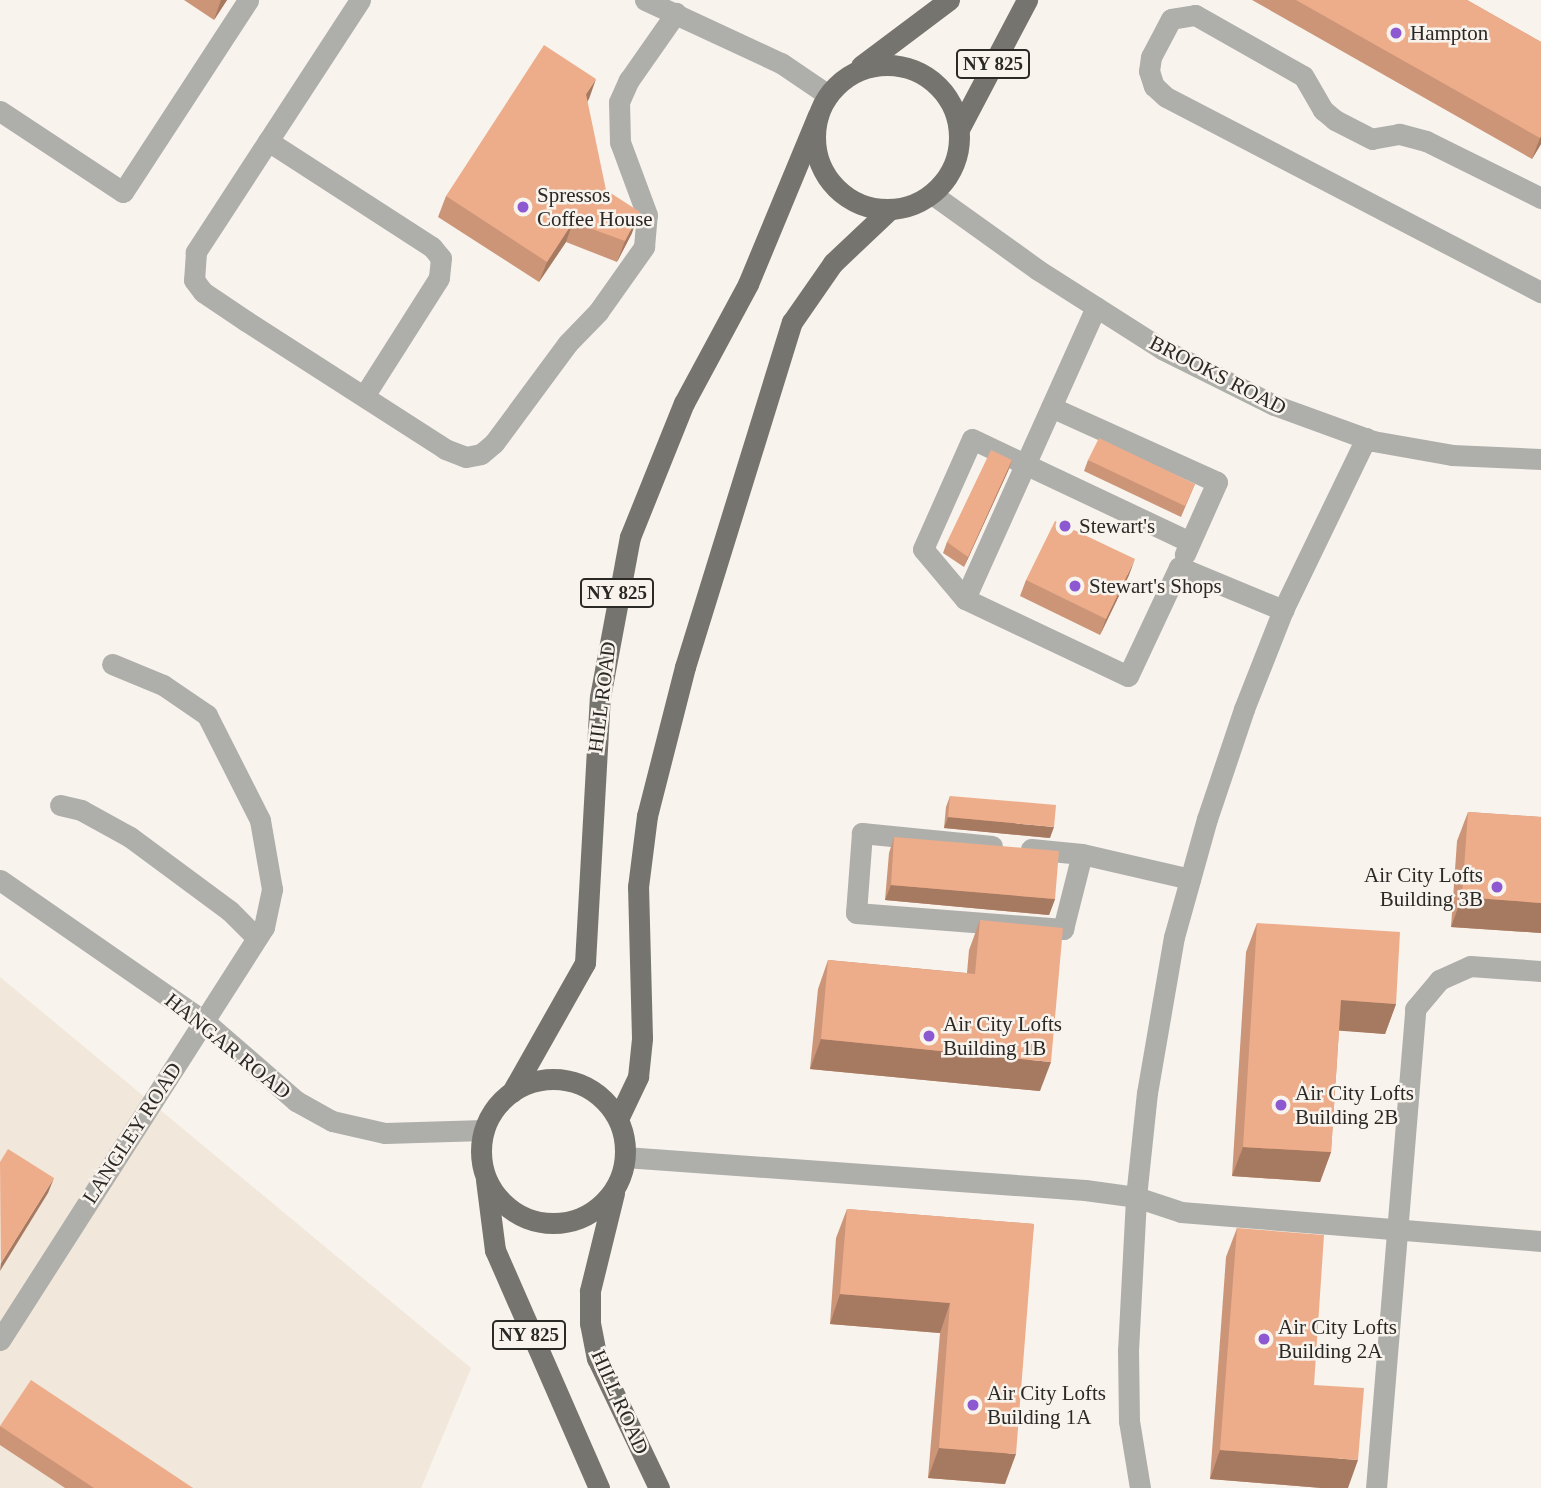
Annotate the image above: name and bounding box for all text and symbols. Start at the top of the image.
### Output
place label: Hampton [1410,20,1488,46]
marker: Hampton [1388,25,1404,41]
road number: NY 825 [954,48,1032,80]
place label: Spressos Coffee House [537,182,653,232]
marker: Spressos Coffee House [515,199,531,215]
street label: BROOKS ROAD [1145,330,1291,420]
place label: Stewart's [1079,513,1155,539]
marker: Stewart's [1057,518,1073,534]
place label: Stewart's Shops [1089,573,1222,599]
road number: NY 825 [578,578,656,608]
marker: Stewart's Shops [1067,578,1083,594]
street label: HILL ROAD [583,640,621,754]
place label: Air City Lofts Building 3B [1364,862,1483,912]
marker: Air City Lofts Building 3B [1489,879,1505,895]
street label: HANGAR ROAD [160,988,296,1104]
place label: Air City Lofts Building 1B [943,1011,1062,1061]
marker: Air City Lofts Building 1B [921,1028,937,1044]
street label: LANGLEY ROAD [77,1057,187,1209]
place label: Air City Lofts Building 2B [1295,1080,1414,1130]
marker: Air City Lofts Building 2B [1273,1097,1289,1113]
place label: Air City Lofts Building 2A [1278,1314,1397,1364]
road number: NY 825 [490,1320,568,1350]
marker: Air City Lofts Building 2A [1256,1331,1272,1347]
street label: HILL ROAD [586,1345,654,1459]
place label: Air City Lofts Building 1A [987,1380,1106,1430]
marker: Air City Lofts Building 1A [965,1397,981,1413]

